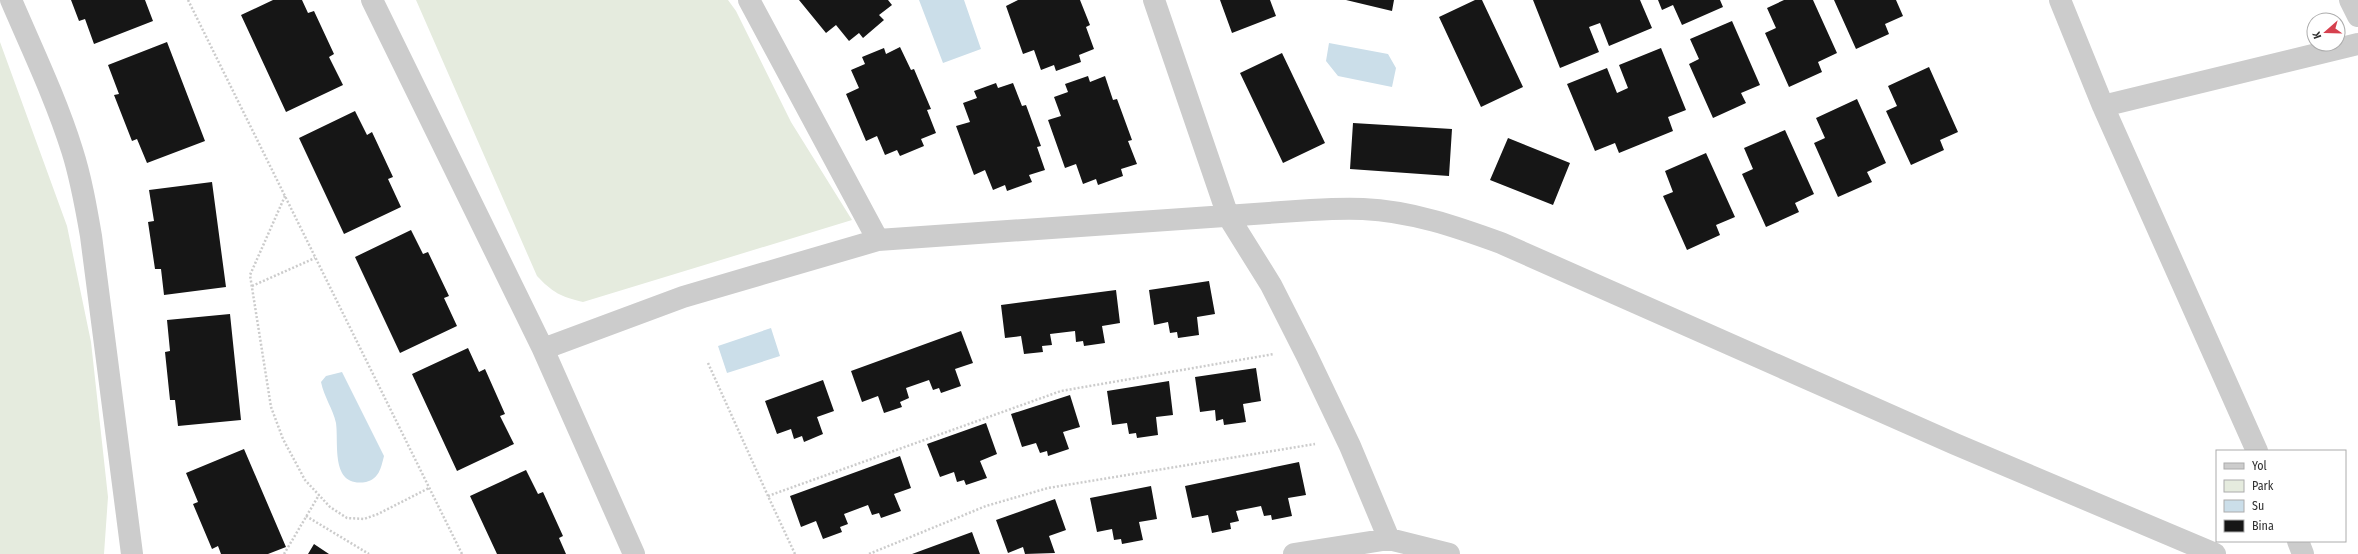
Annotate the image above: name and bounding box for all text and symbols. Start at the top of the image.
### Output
north arrow [2306,12,2346,52]
text: K [2310,29,2324,40]
legend [2216,450,2346,542]
text: Yol [2252,459,2267,473]
text: Park [2252,479,2274,493]
text: Su [2252,499,2264,513]
text: Bina [2252,519,2274,533]

